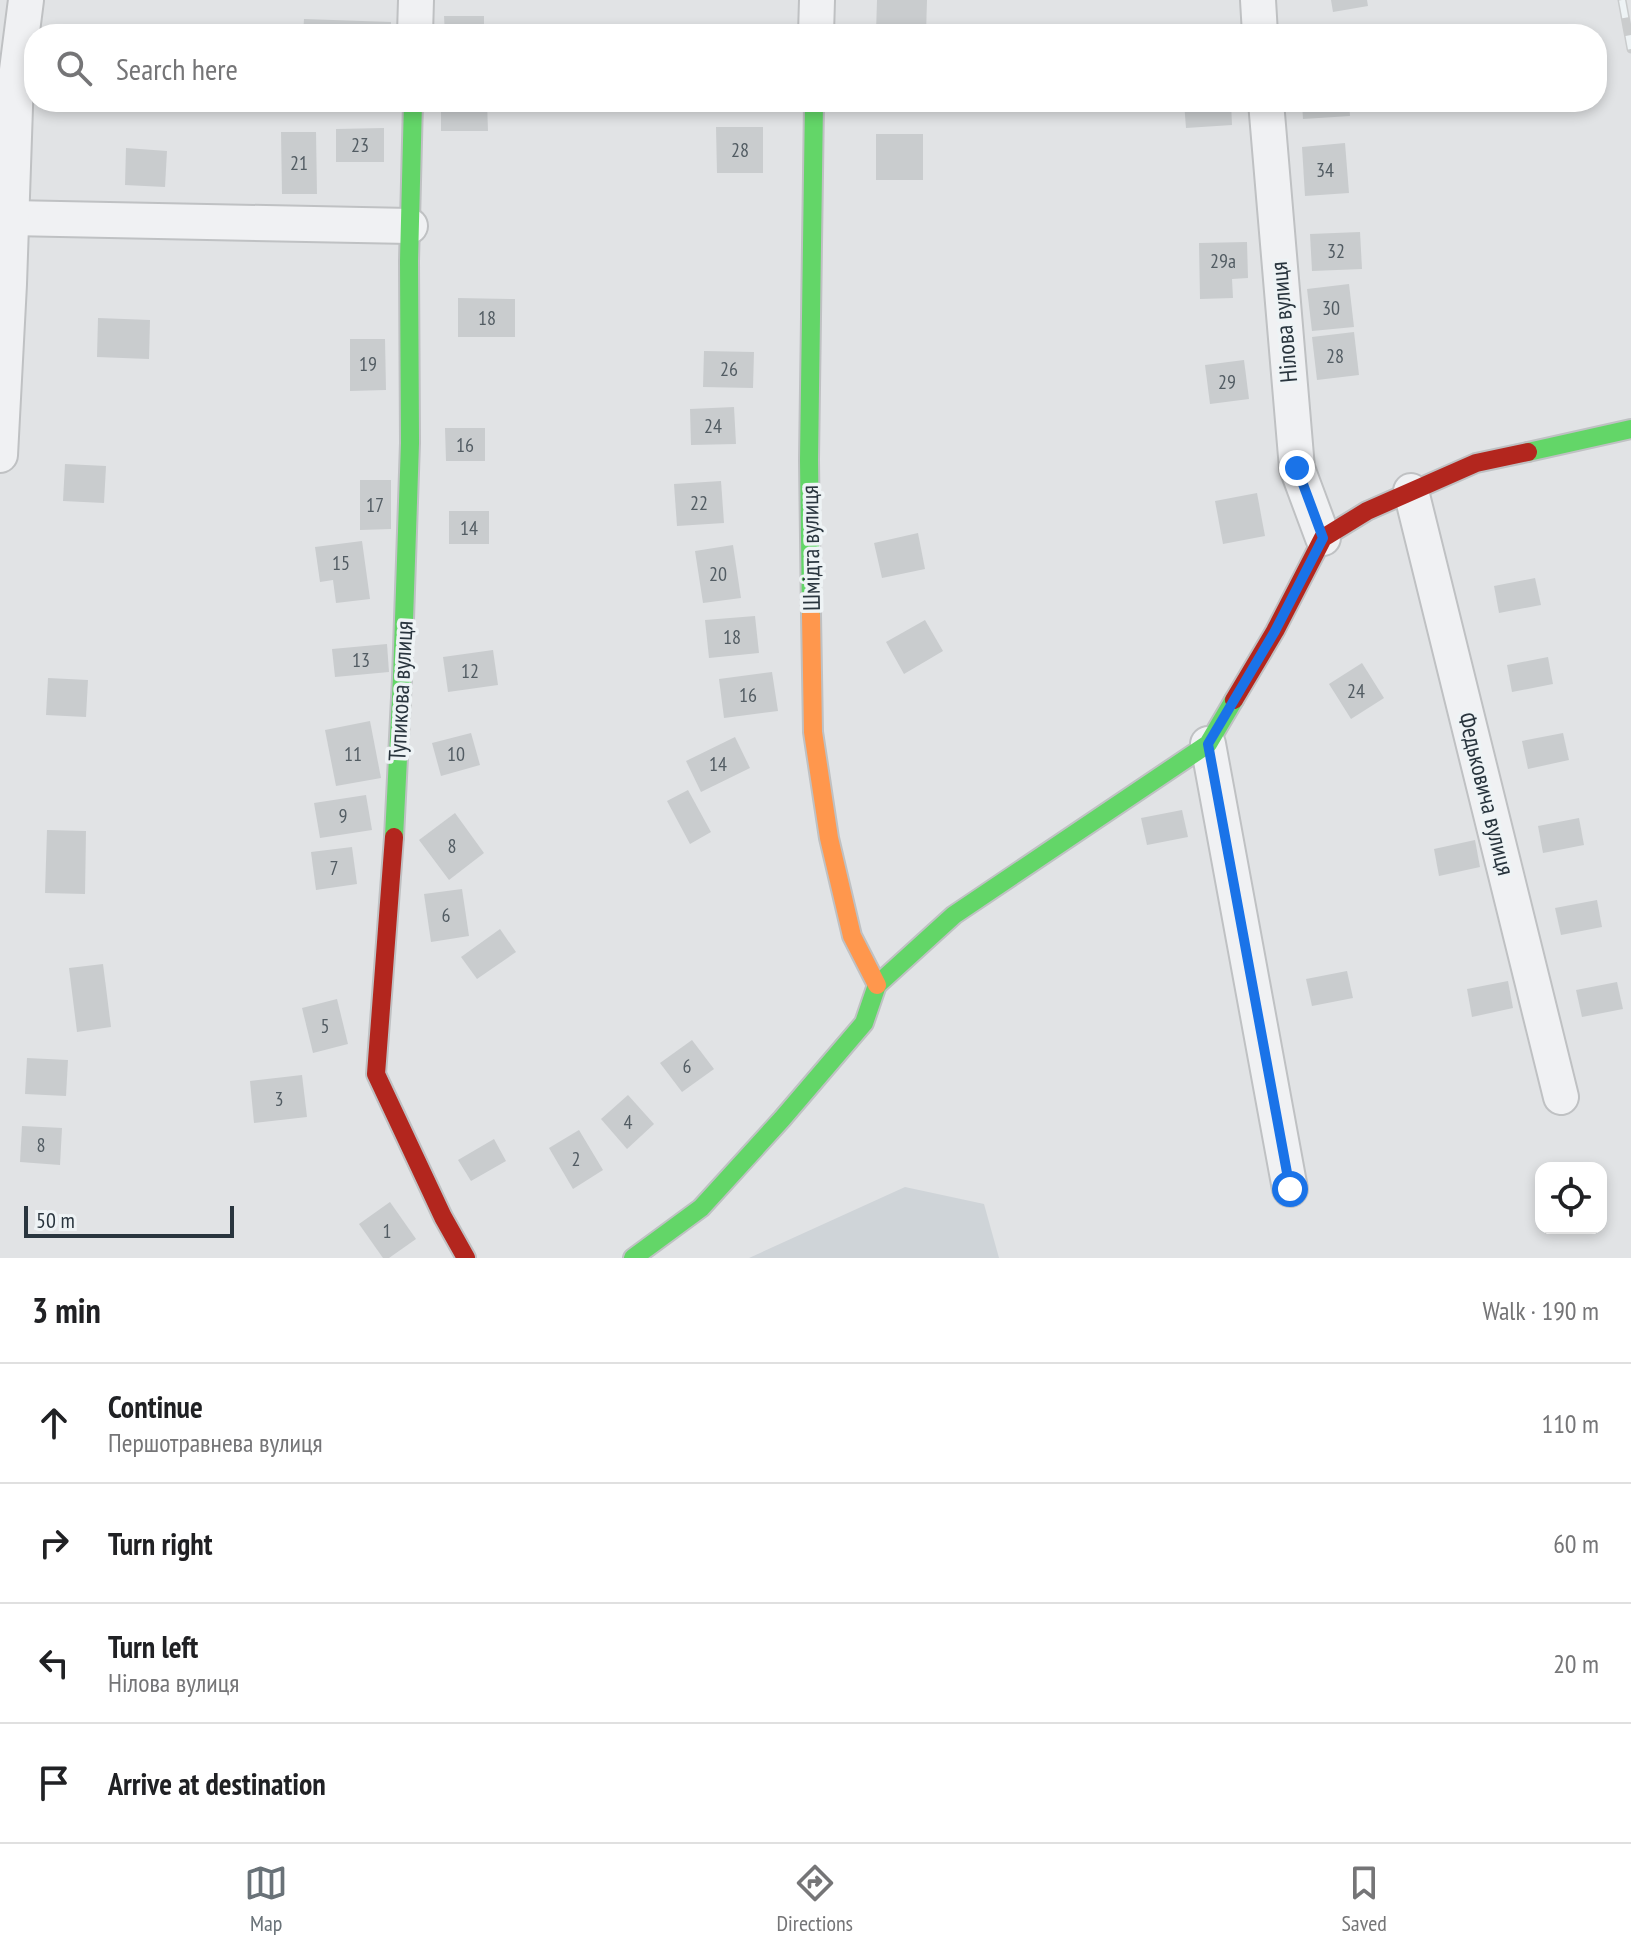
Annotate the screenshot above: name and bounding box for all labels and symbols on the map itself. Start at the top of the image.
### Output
house number: 23 [351,132,369,158]
house number: 28 [731,137,749,163]
house number: 21 [290,150,308,176]
house number: 34 [1316,157,1334,183]
house number: 32 [1327,238,1345,264]
house number: 29а [1210,248,1236,274]
street label: Нілова вулиця [1263,260,1304,384]
house number: 30 [1322,295,1340,321]
house number: 18 [478,305,496,331]
house number: 28 [1326,343,1344,369]
house number: 19 [359,351,377,377]
house number: 26 [720,356,738,382]
house number: 29 [1218,369,1236,395]
house number: 24 [704,413,722,439]
house number: 16 [456,432,474,458]
route end [1279,450,1315,486]
street label: Шмідта вулиця [794,485,827,611]
house number: 22 [690,490,708,516]
house number: 17 [366,492,384,518]
house number: 14 [460,515,478,541]
house number: 15 [332,550,350,576]
house number: 20 [709,561,727,587]
street label: Тупикова вулиця [381,620,420,762]
house number: 18 [723,624,741,650]
house number: 13 [352,647,370,673]
house number: 12 [461,658,479,684]
house number: 24 [1347,678,1365,704]
house number: 16 [739,682,757,708]
street label: Федьковича вулиця [1451,709,1522,879]
house number: 11 [344,741,362,767]
house number: 10 [447,741,465,767]
house number: 14 [709,751,727,777]
house number: 9 [339,803,348,829]
house number: 8 [448,833,457,859]
house number: 7 [330,855,339,881]
house number: 6 [442,902,451,928]
house number: 5 [321,1013,330,1039]
house number: 6 [683,1053,692,1079]
house number: 3 [275,1086,284,1112]
house number: 4 [624,1109,633,1135]
house number: 8 [37,1132,46,1158]
house number: 2 [572,1146,581,1172]
route start [1272,1171,1308,1207]
scale bar [24,1202,234,1238]
house number: 1 [383,1218,392,1244]

